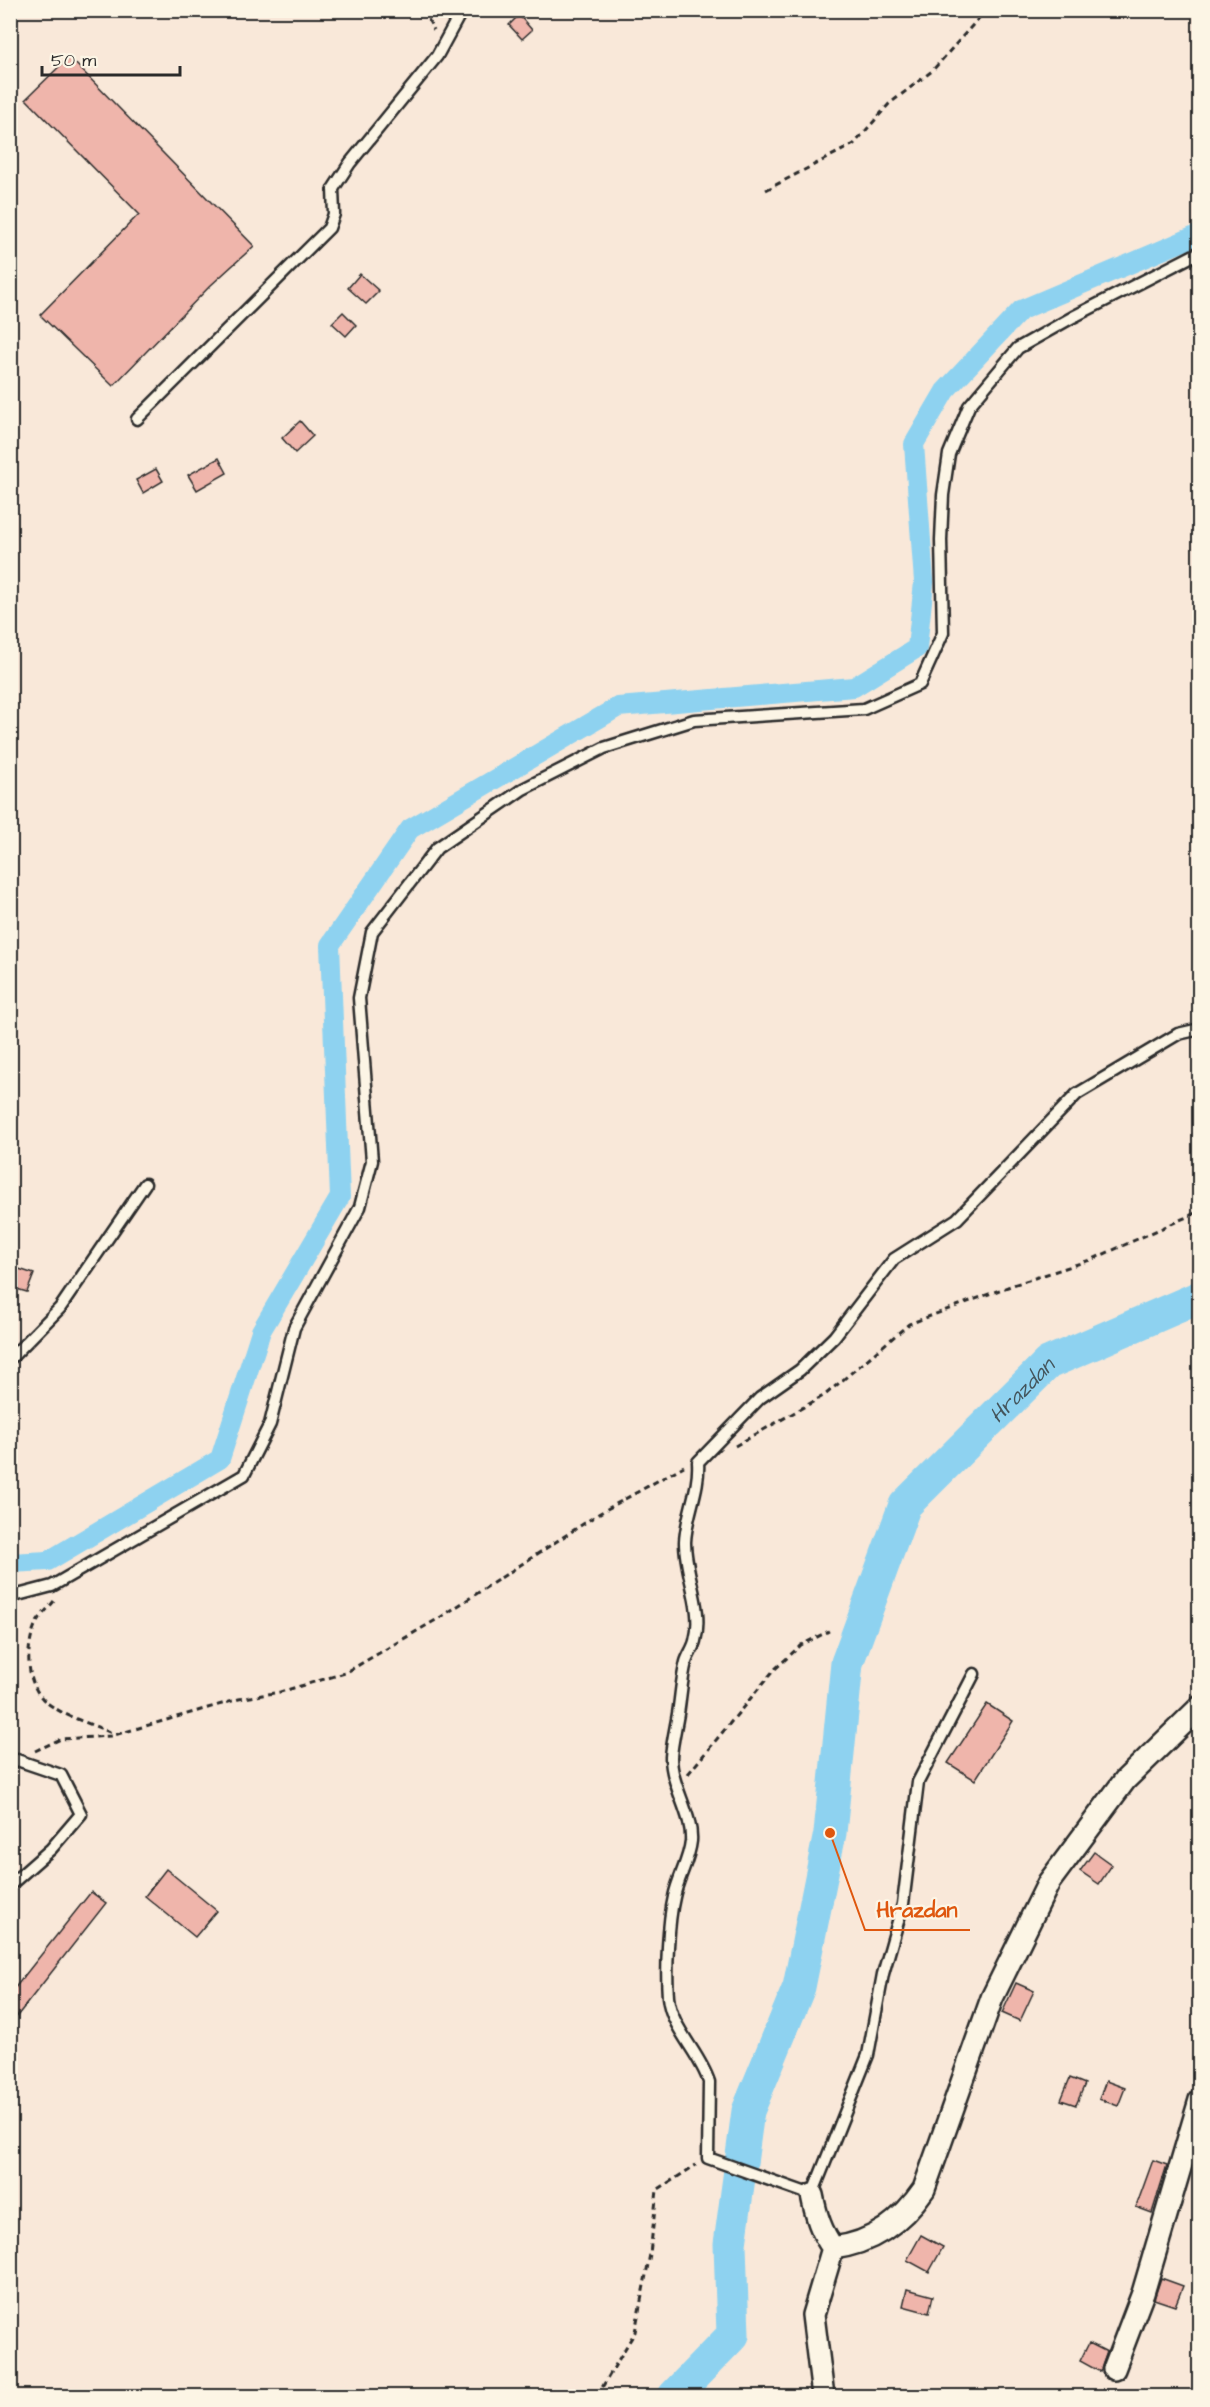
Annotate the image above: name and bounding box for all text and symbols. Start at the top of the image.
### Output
scale bar [42,39,180,77]
text: 50 m [51,48,96,73]
water label: Hrazdan [982,1350,1063,1430]
callout: Hrazdan [865,1890,970,1930]
text: Hrazdan [876,1895,958,1926]

